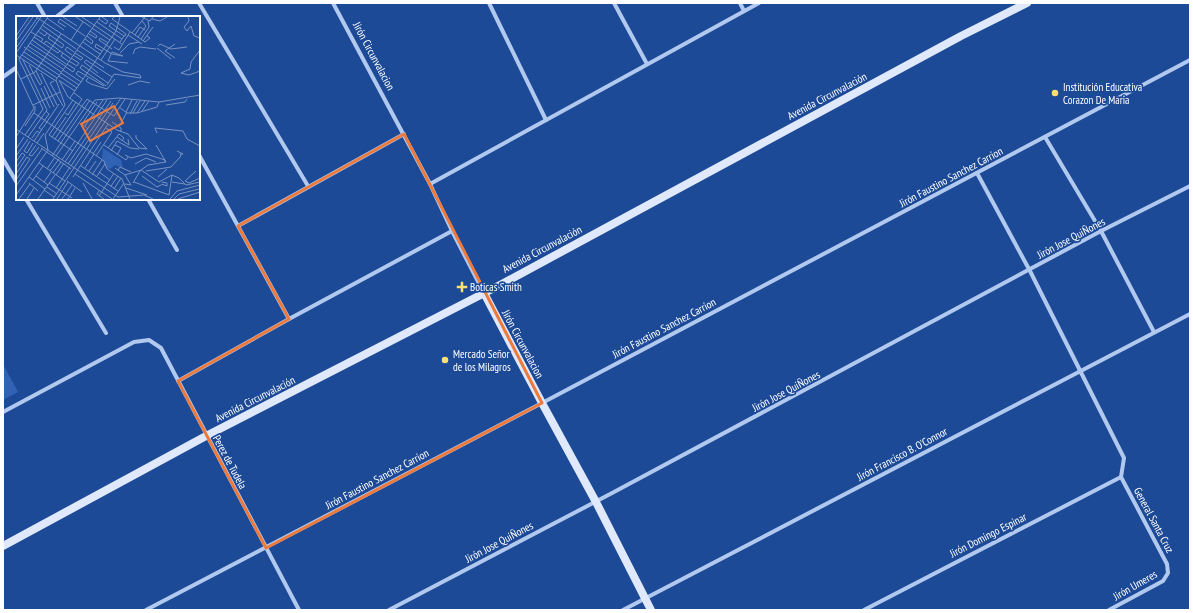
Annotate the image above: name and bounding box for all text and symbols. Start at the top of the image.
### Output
inset map [16,16,200,200]
street label: Jirón Circunvalacion [350,19,398,93]
street label: Avenida Circunvalación [785,69,869,123]
place label: Institución Educativa Corazon De Maria [1063,80,1142,107]
marker: Institución Educativa Corazon De Maria [1050,88,1060,98]
street label: Jirón Faustino Sanchez Carrion [896,144,1005,211]
street label: Jirón Jose QuiÑones [1034,214,1108,262]
street label: Avenida Circunvalación [500,222,584,276]
place label: Boticas Smith [470,280,522,294]
marker: Boticas Smith [457,282,467,292]
street label: Jirón Faustino Sanchez Carrion [609,295,718,362]
street label: Jirón Circunvalacion [499,307,547,381]
place label: Mercado Señor de los Milagros [453,347,511,374]
marker: Mercado Señor de los Milagros [440,355,450,365]
street label: Jirón Jose QuiÑones [749,367,823,415]
street label: Avenida Circunvalación [213,373,297,425]
street label: Jirón Francisco B. O'Connor [853,424,950,484]
street label: Perez de Tudela [210,433,250,491]
street label: Jirón Faustino Sanchez Carrion [322,446,431,513]
street label: General Santa Cruz [1131,485,1177,555]
street label: Jirón Domingo Espinar [946,510,1029,561]
street label: Jirón Jose QuiÑones [462,518,536,566]
street label: Jirón Umeres [1110,567,1160,604]

